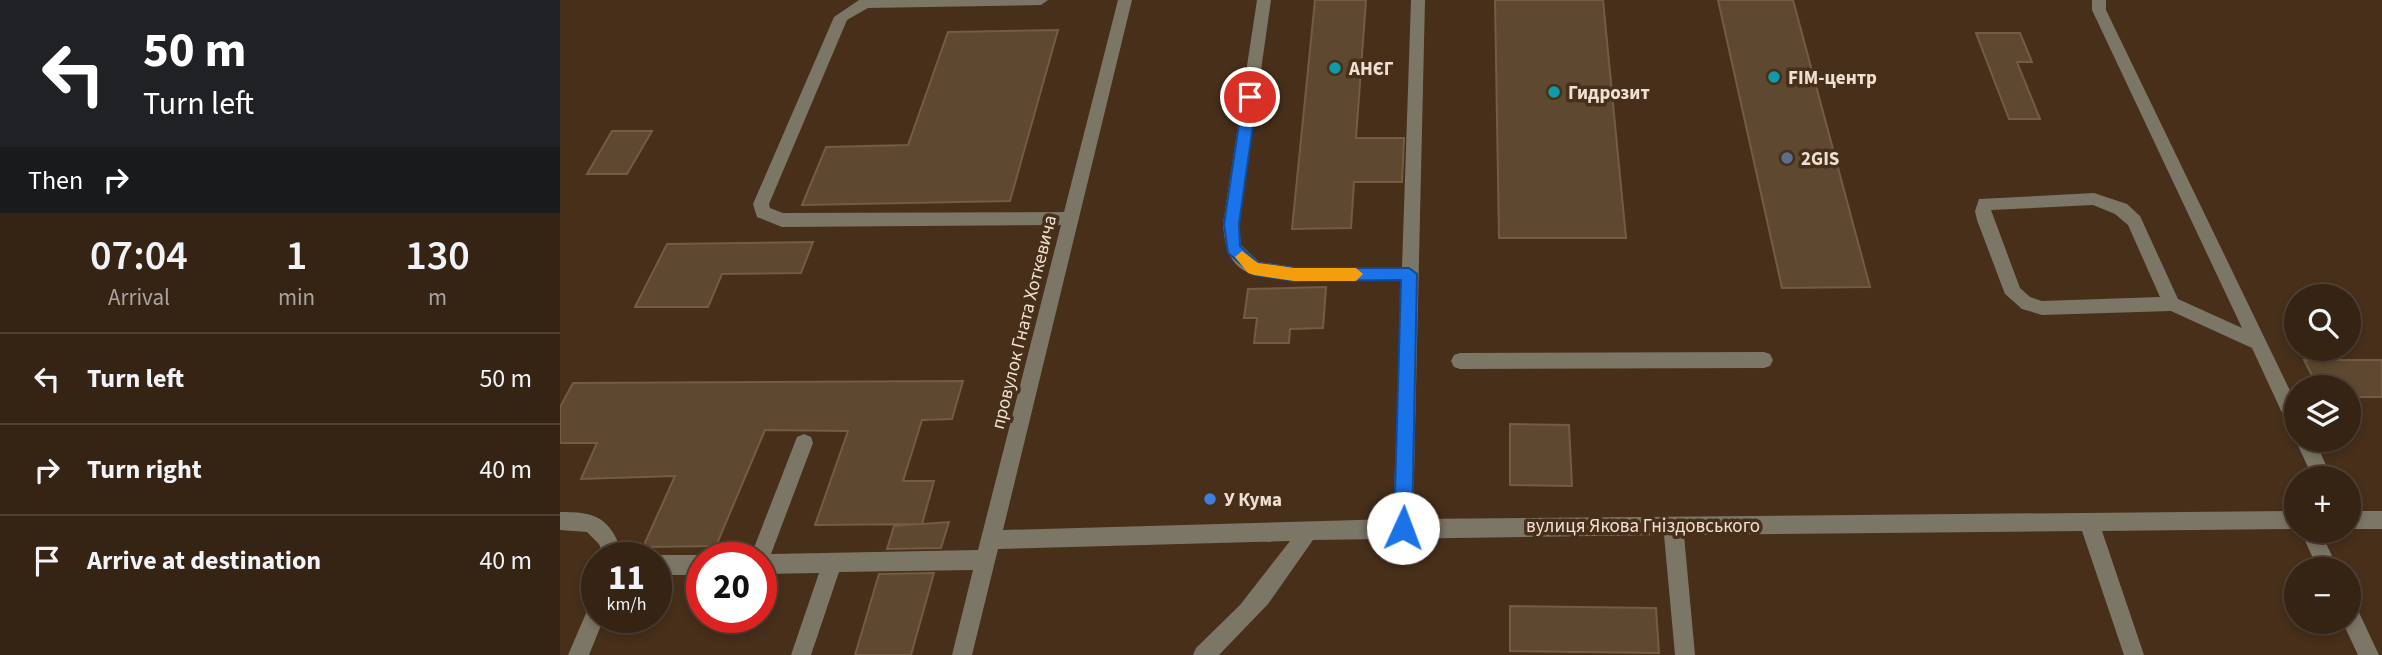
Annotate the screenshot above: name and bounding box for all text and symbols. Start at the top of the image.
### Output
text: 50 m [143,16,247,86]
icon: left [28,28,119,119]
place label: АНЄГ [1348,56,1394,83]
marker: АНЄГ [1327,60,1343,76]
place label: FIM-центр [1788,65,1877,92]
pin [1220,67,1280,127]
marker: FIM-центр [1766,69,1782,85]
icon: arrive [1231,78,1269,116]
place label: Гидрозит [1568,80,1650,107]
text: Turn left [143,81,254,127]
marker: Гидрозит [1546,84,1562,100]
place label: 2GIS [1801,146,1839,173]
marker: 2GIS [1779,150,1795,166]
icon: right [97,161,135,199]
text: Then [28,162,83,199]
street label: провулок Гната Хоткевича [985,212,1064,432]
text: 07:04 [90,226,188,286]
text: 1 [286,226,307,286]
text: 130 [405,226,470,286]
text: Arrival [108,281,170,314]
text: min [278,281,315,314]
text: m [428,281,447,314]
map controls [2284,284,2361,634]
button: search [2284,284,2361,361]
icon: left [28,360,66,398]
text: Turn left [87,360,184,397]
text: 50 m [479,360,532,397]
button: layers [2284,375,2361,452]
icon: right [28,451,66,489]
text: Turn right [87,451,202,488]
text: 40 m [479,451,532,488]
button: + [2284,466,2361,543]
place label: У Кума [1224,487,1282,514]
marker: У Кума [1202,491,1218,507]
position arrow [1366,491,1440,565]
street label: вулиця Якова Гніздовського [1526,513,1760,540]
icon: arrive [28,542,66,580]
text: Arrive at destination [87,542,321,579]
text: 40 m [479,542,532,579]
speed limit sign: 20 [686,542,777,633]
text: 11 [608,553,645,603]
button: − [2284,557,2361,634]
text: km/h [607,592,646,617]

